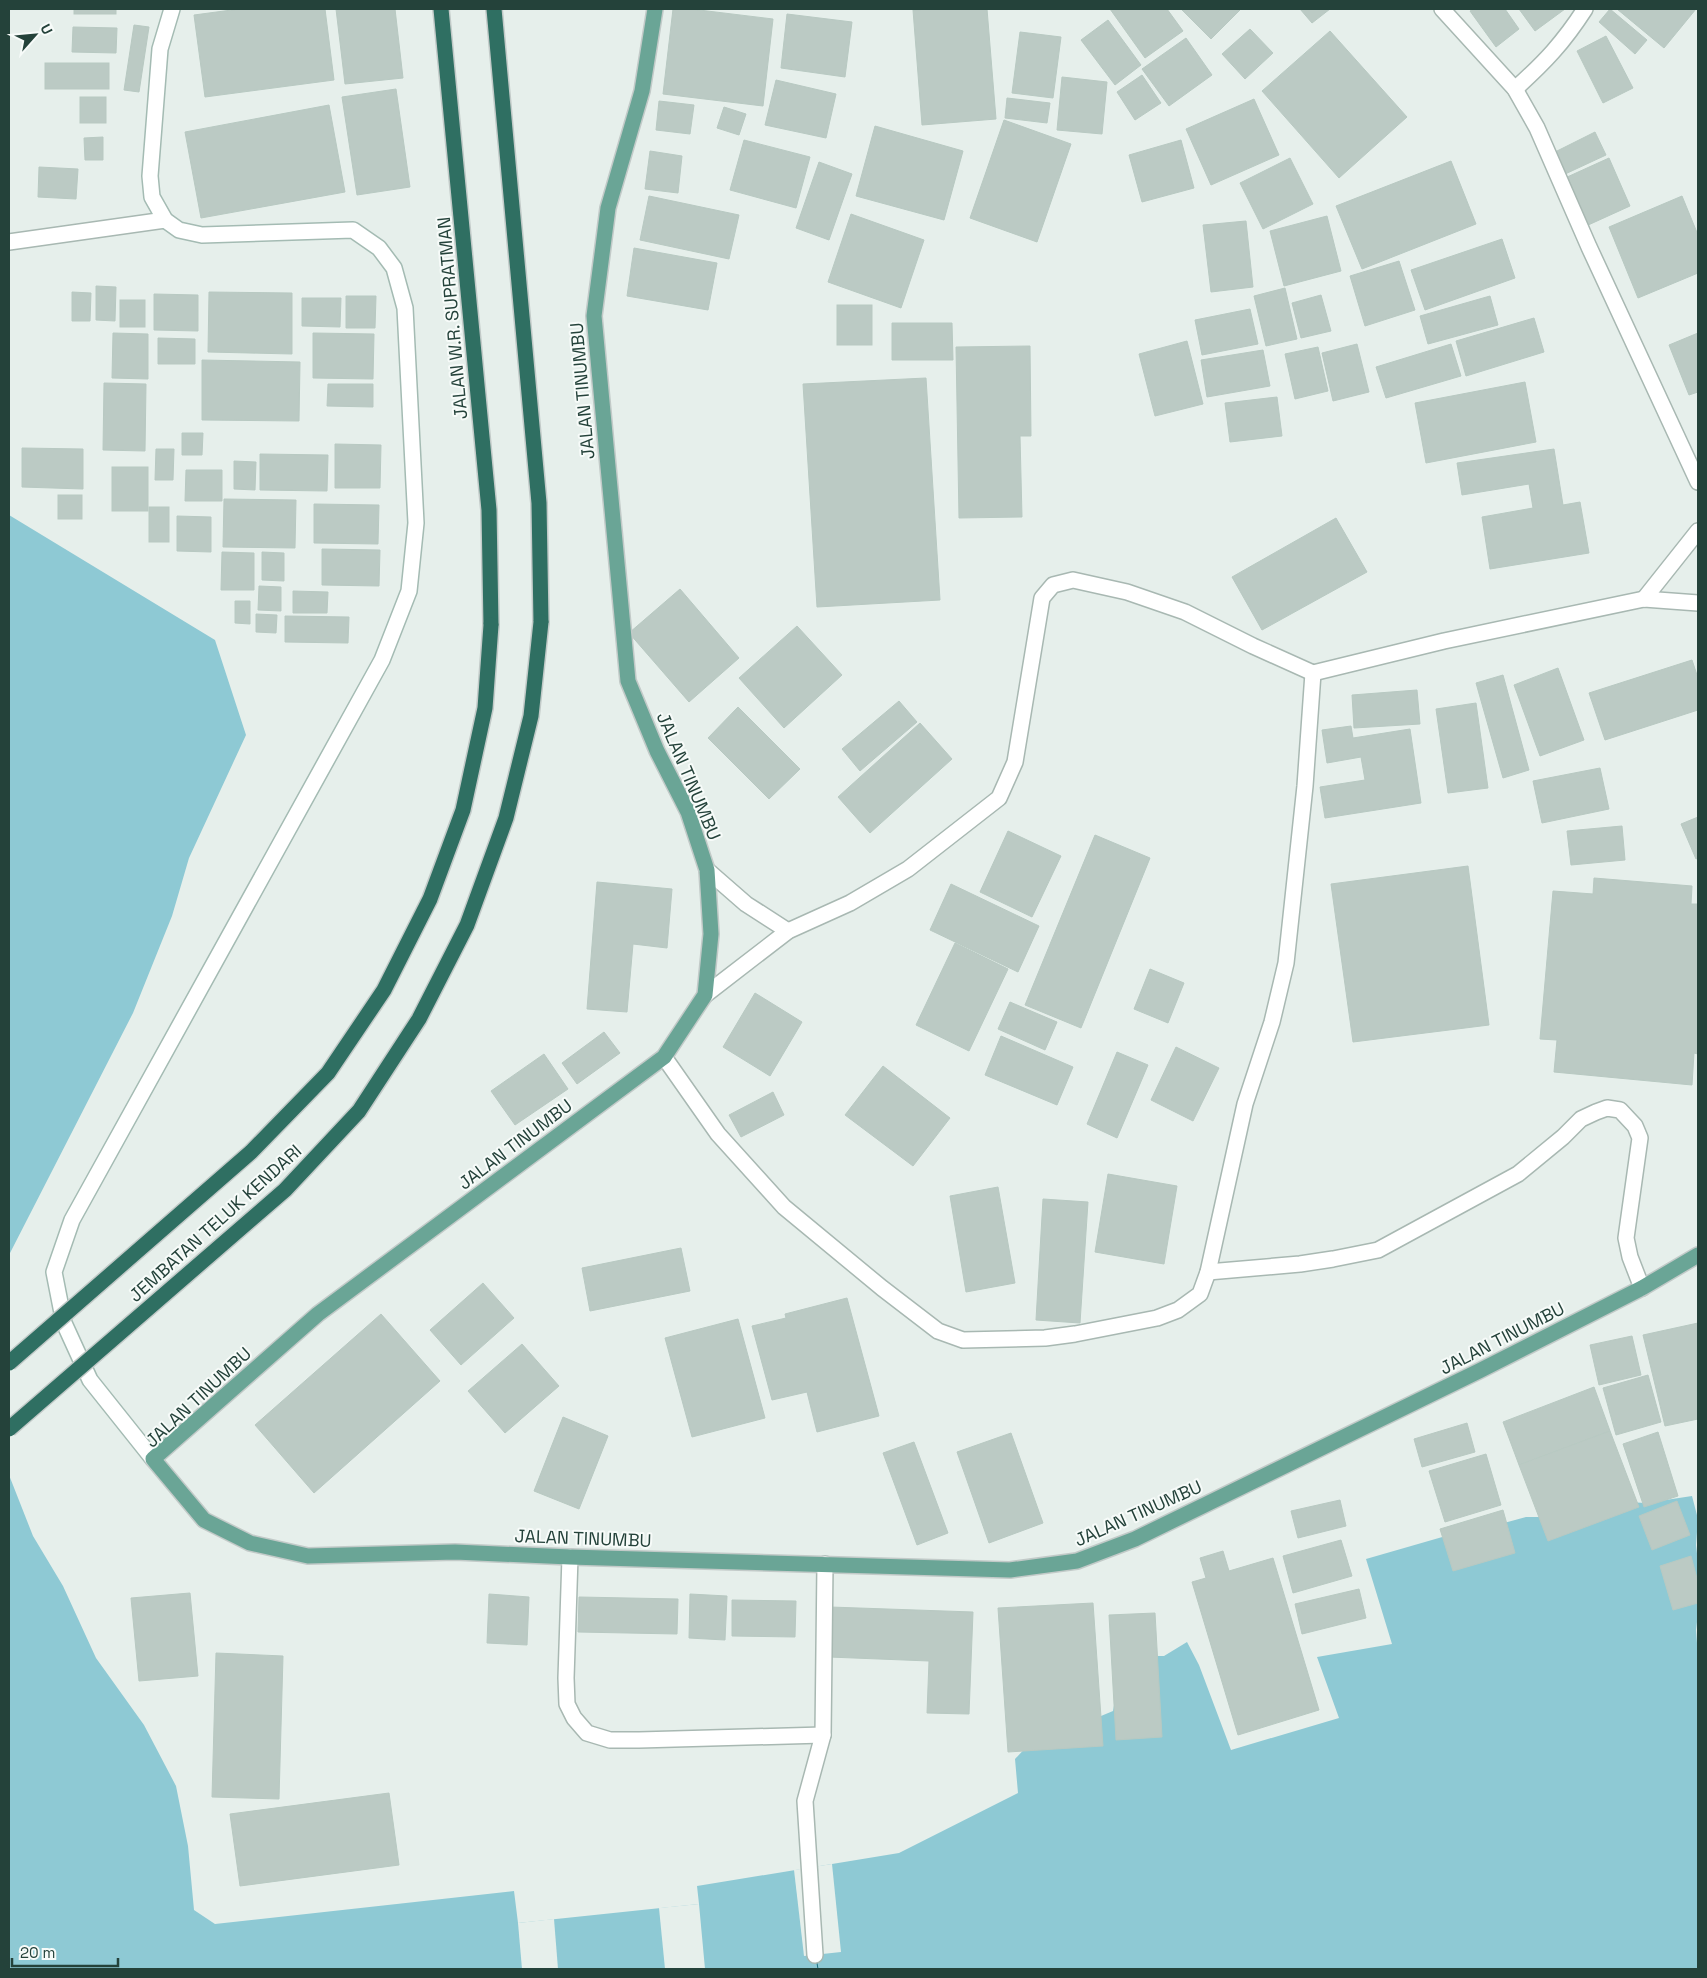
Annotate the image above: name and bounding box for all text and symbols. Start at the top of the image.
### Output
north arrow [10,10,60,60]
text: U [36,21,57,37]
street label: JALAN W.R. SUPRATMAN [432,216,472,420]
street label: JALAN TINUMBU [565,322,599,460]
street label: JALAN TINUMBU [652,708,726,844]
street label: JALAN TINUMBU [453,1094,577,1194]
street label: JEMBATAN TELUK KENDARI [124,1139,306,1307]
street label: JALAN TINUMBU [1436,1297,1568,1379]
street label: JALAN TINUMBU [140,1342,256,1452]
street label: JALAN TINUMBU [1071,1475,1205,1551]
street label: JALAN TINUMBU [514,1524,652,1552]
scale bar [12,1936,119,1968]
text: 20 m [20,1943,55,1962]

